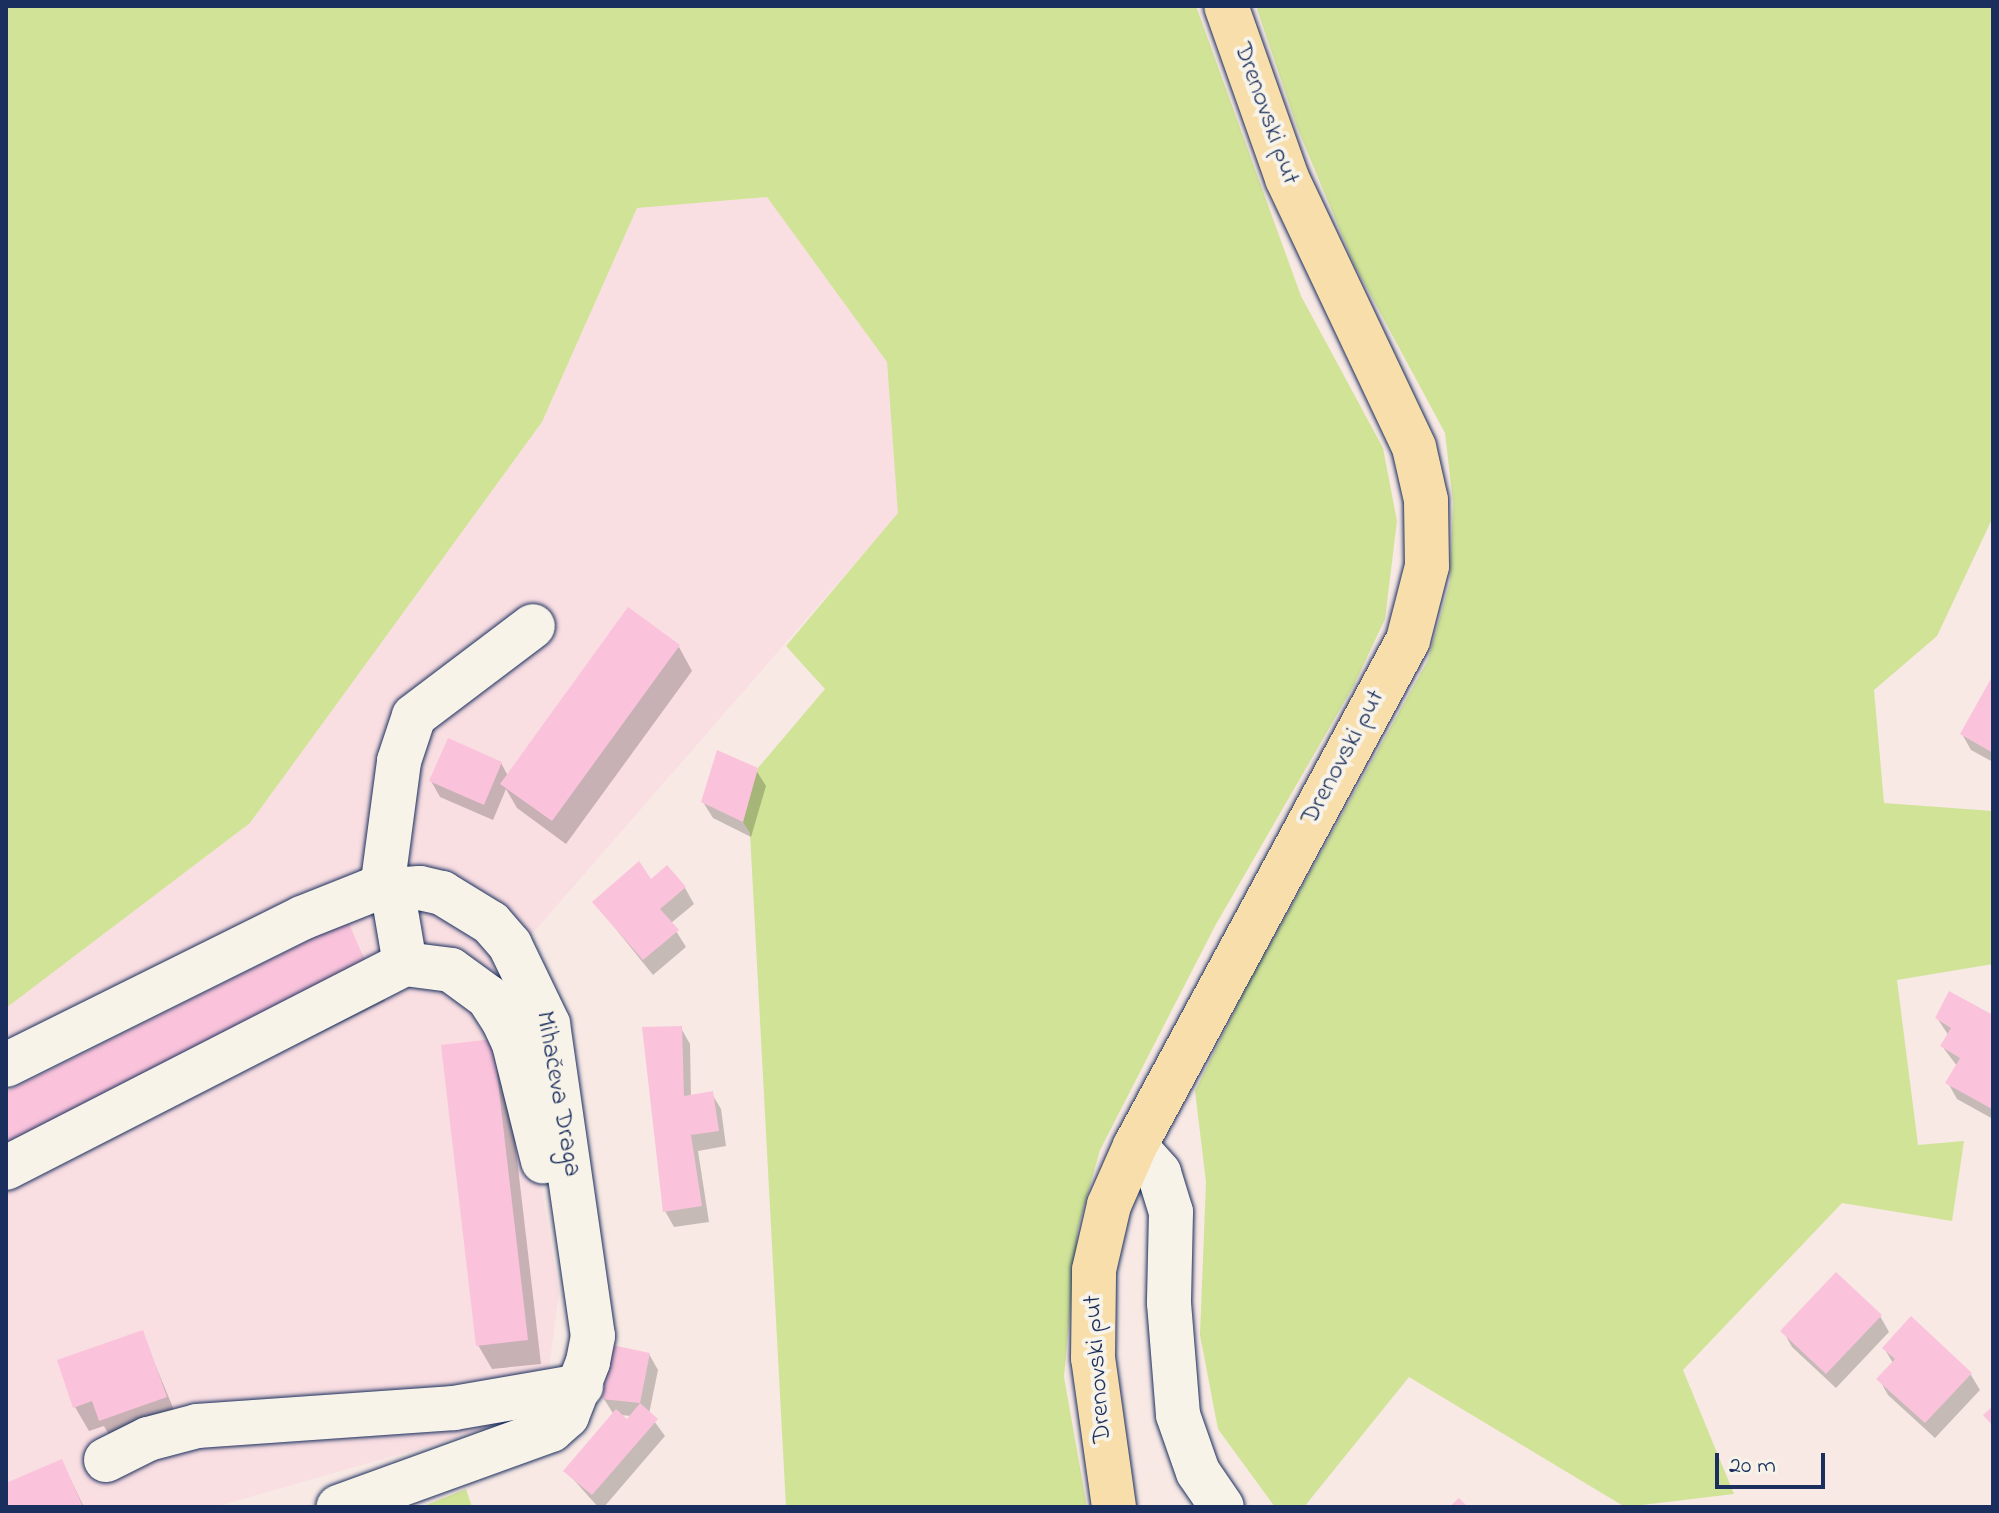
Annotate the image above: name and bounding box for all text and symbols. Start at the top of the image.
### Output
street label: Drenovski put [1225,39,1305,189]
street label: Drenovski put [1295,685,1393,831]
street label: Mihačeva Draga [527,1009,587,1179]
street label: Drenovski put [1078,1294,1120,1444]
scale bar [1719,1437,1829,1487]
text: 20 m [1729,1449,1776,1484]

